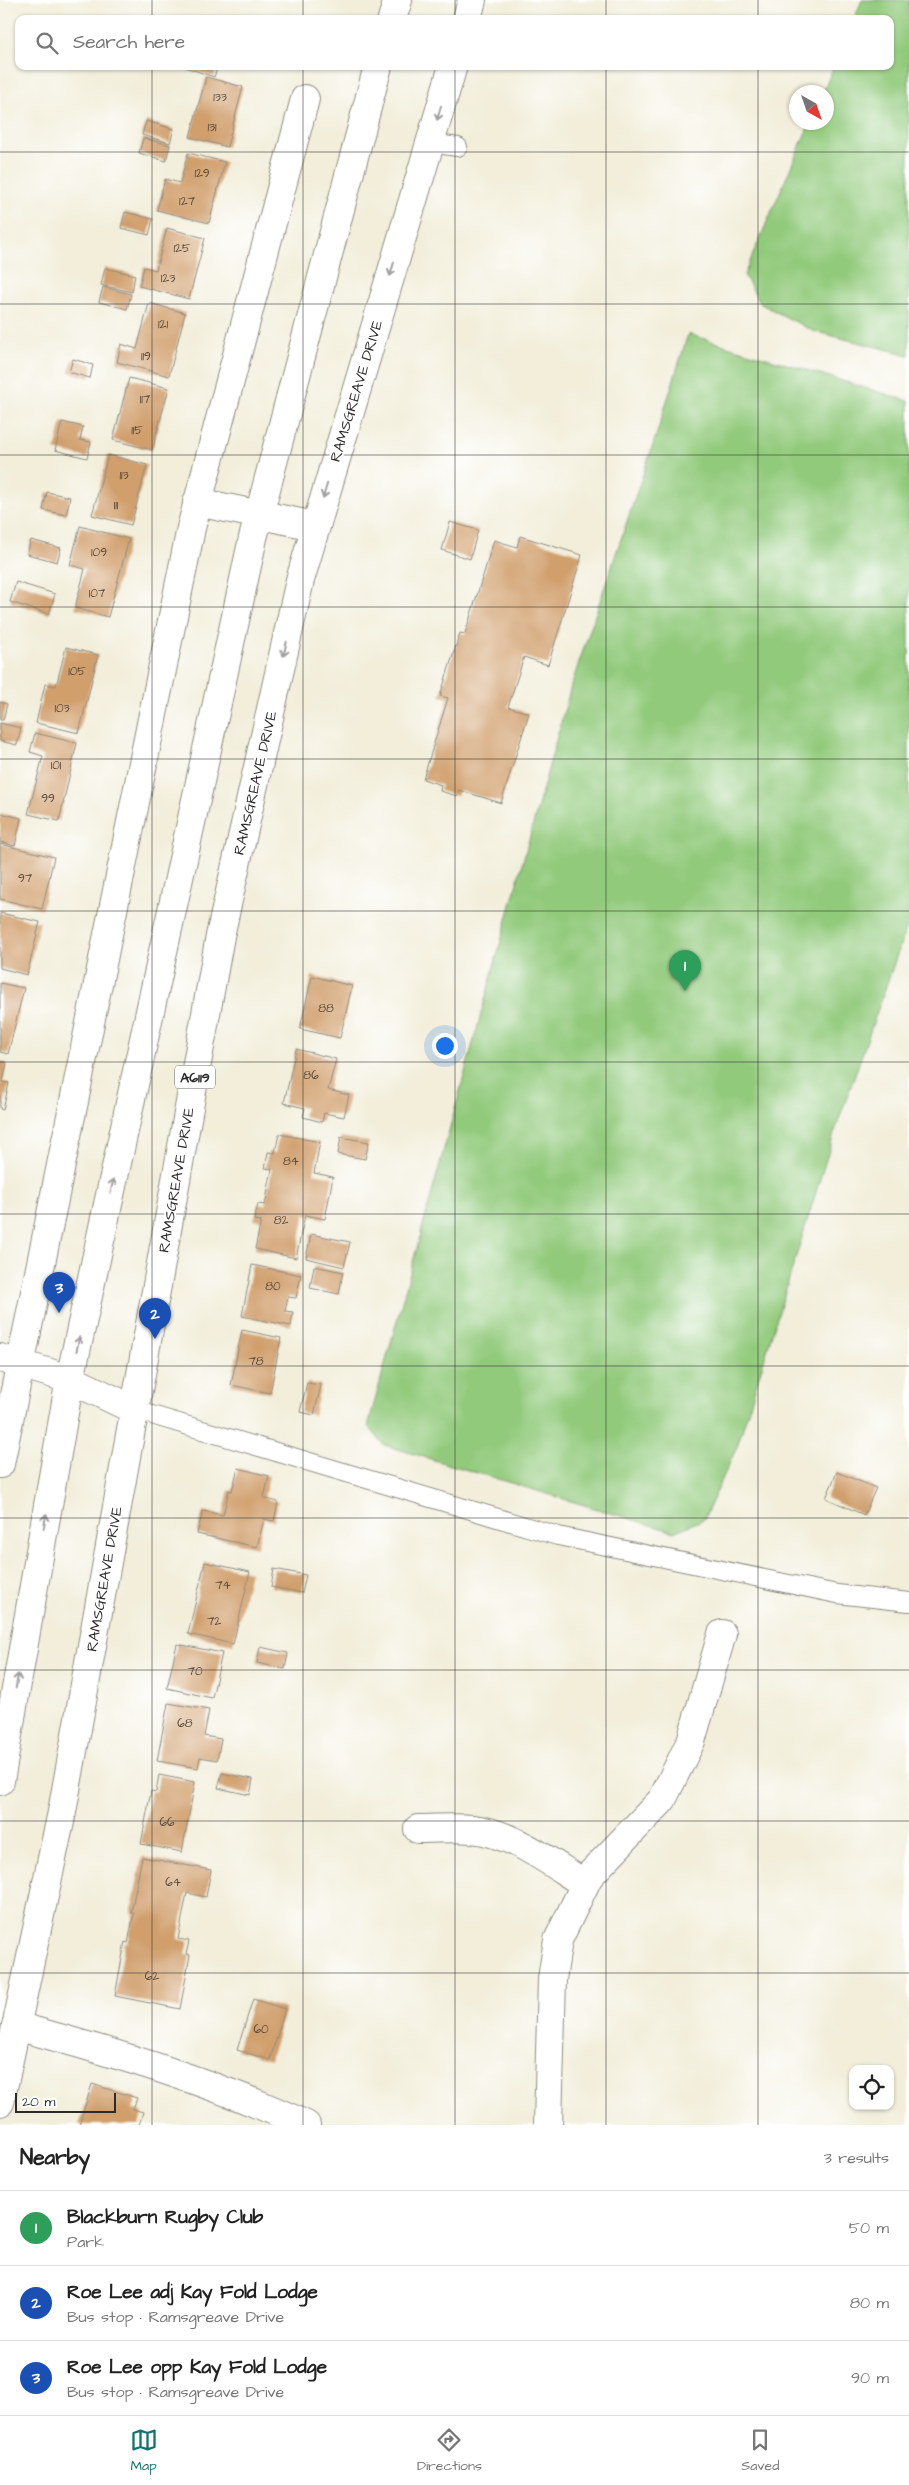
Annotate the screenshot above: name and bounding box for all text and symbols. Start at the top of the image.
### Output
search box [15,15,894,70]
icon: search [33,29,61,57]
text: Search here [73,29,185,56]
north arrow [789,85,834,130]
house number: 133 [213,89,227,106]
one-way arrow [433,105,443,121]
house number: 131 [207,119,217,136]
house number: 129 [194,165,210,182]
house number: 127 [179,193,196,210]
house number: 125 [174,240,191,257]
one-way arrow [387,260,397,276]
house number: 123 [161,270,175,287]
house number: 121 [158,316,168,333]
street label: RAMSGREAVE DRIVE [325,318,388,465]
house number: 119 [141,348,151,365]
house number: 117 [140,391,151,408]
house number: 115 [131,422,143,439]
house number: 113 [119,467,129,484]
one-way arrow [320,483,330,499]
house number: 111 [114,497,119,514]
house number: 109 [91,544,107,561]
house number: 107 [89,585,106,602]
one-way arrow [280,640,289,656]
house number: 105 [68,663,86,680]
house number: 103 [54,700,70,717]
street label: RAMSGREAVE DRIVE [229,709,282,857]
house number: 101 [51,757,62,774]
house number: 99 [41,790,55,807]
house number: 97 [18,870,33,887]
pin: 1 [669,950,701,991]
house number: 88 [318,1000,334,1017]
your location [432,1033,458,1059]
road number: A6119 [175,1066,215,1088]
house number: 86 [303,1067,319,1084]
street label: RAMSGREAVE DRIVE [153,1106,200,1254]
house number: 84 [283,1153,299,1170]
one-way arrow [108,1178,118,1194]
house number: 82 [274,1212,288,1229]
pin: 3 [43,1272,75,1313]
house number: 80 [265,1278,281,1295]
pin: 2 [139,1298,171,1339]
one-way arrow [74,1337,83,1353]
house number: 78 [248,1353,264,1370]
street label: RAMSGREAVE DRIVE [81,1505,128,1653]
one-way arrow [41,1514,51,1530]
house number: 74 [215,1577,231,1594]
house number: 72 [207,1613,221,1630]
house number: 70 [188,1663,203,1680]
one-way arrow [13,1674,23,1690]
house number: 68 [177,1715,193,1732]
house number: 66 [159,1814,175,1831]
house number: 64 [165,1874,181,1891]
house number: 62 [145,1968,159,1985]
house number: 60 [253,2021,269,2038]
map controls [849,2065,894,2110]
button: locate [849,2065,894,2110]
scale bar [15,2090,116,2113]
text: 20 m [22,2092,55,2112]
text: Nearby [20,2143,90,2172]
text: 3 results [824,2147,889,2169]
text: Blackburn Rugby Club [67,2204,263,2231]
text: 1 [35,2217,37,2239]
text: 50 m [849,2217,889,2239]
text: Park [67,2231,104,2253]
text: Roe Lee adj Kay Fold Lodge [67,2279,318,2306]
text: 2 [31,2292,41,2314]
text: 80 m [850,2292,889,2314]
text: Bus stop · Ramsgreave Drive [67,2306,284,2328]
text: Roe Lee opp Kay Fold Lodge [67,2354,327,2381]
text: 3 [32,2367,40,2389]
text: 90 m [851,2367,889,2389]
text: Bus stop · Ramsgreave Drive [67,2381,284,2403]
tab: Map [130,2426,158,2476]
tab: Directions [417,2426,482,2476]
tab: Saved [741,2426,779,2476]

